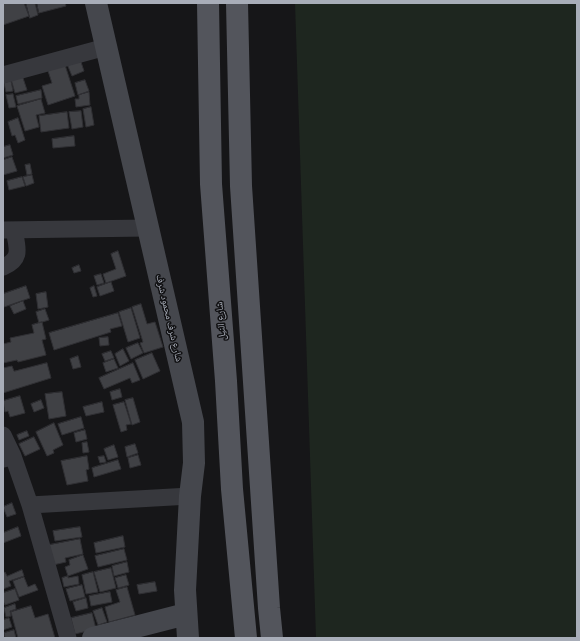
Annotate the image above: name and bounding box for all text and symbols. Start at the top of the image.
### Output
street label: شارع شرف محمود شرف [153,273,185,363]
street label: شارع النيل [213,301,229,341]

